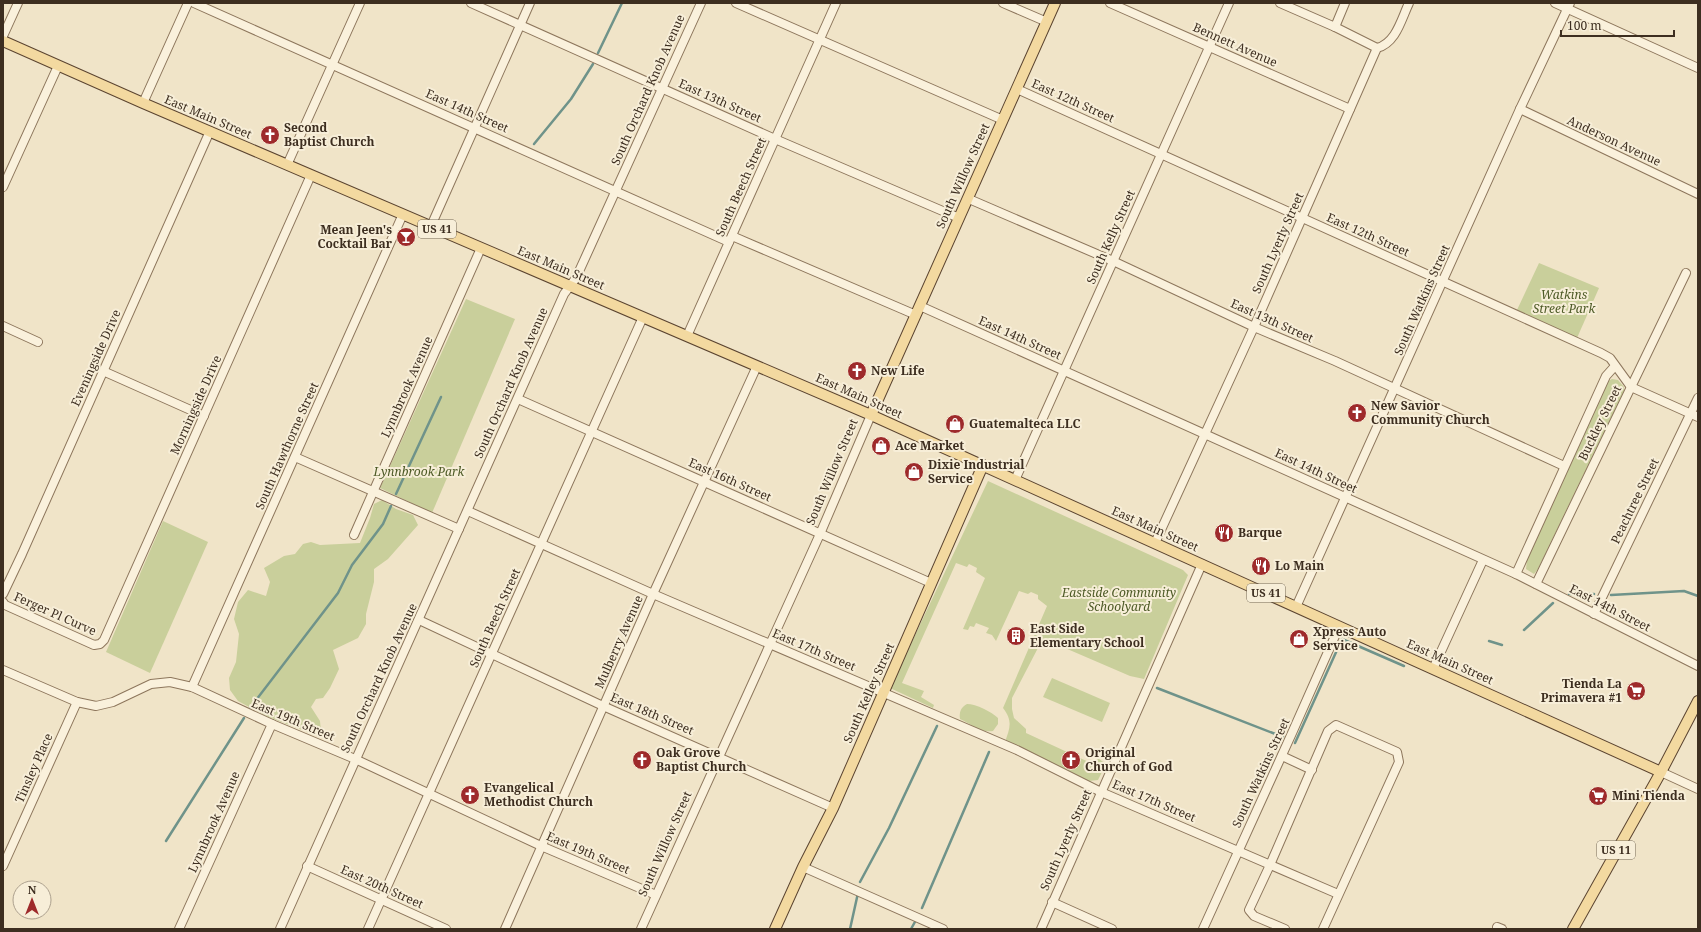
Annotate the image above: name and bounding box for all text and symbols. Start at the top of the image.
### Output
street label: South Orchard Knob Avenue [607,12,689,168]
scale bar [1561,12,1674,38]
text: 100 m [1567,17,1602,34]
street label: Bennett Avenue [1190,18,1280,71]
street label: East 13th Street [676,75,764,126]
street label: East 12th Street [1029,75,1117,126]
street label: East 14th Street [423,85,511,136]
street label: East Main Street [162,91,254,143]
street label: Anderson Avenue [1565,111,1664,170]
place label: Second Baptist Church [284,119,374,150]
street label: South Willow Street [932,120,993,231]
church icon: Second Baptist Church [259,124,281,146]
street label: South Beech Street [711,135,770,239]
street label: South Kelly Street [1082,187,1139,287]
street label: South Lyerly Street [1248,190,1307,296]
street label: East 12th Street [1324,209,1412,260]
road number: US 41 [418,220,456,238]
place label: Mean Jeen's Cocktail Bar [317,221,393,252]
bar icon: Mean Jeen's Cocktail Bar [395,226,417,248]
street label: East Main Street [515,242,607,294]
street label: South Watkins Street [1390,242,1454,358]
park label: Watkins Street Park [1533,286,1596,317]
street label: East 13th Street [1228,295,1316,346]
street label: South Orchard Knob Avenue [470,305,552,461]
street label: Eveningside Drive [67,307,125,409]
street label: East 14th Street [976,312,1064,363]
street label: Lynnbrook Avenue [377,333,437,440]
street label: Morningside Drive [166,352,225,457]
church icon: New Life [846,360,868,382]
place label: New Life [871,362,925,379]
street label: East Main Street [813,369,905,422]
street label: South Hawthorne Street [251,379,322,512]
street label: Buckley Street [1574,382,1625,463]
place label: New Savior Community Church [1371,397,1490,428]
church icon: New Savior Community Church [1346,402,1368,424]
shop icon: Guatemalteca LLC [944,413,966,435]
place label: Guatemalteca LLC [969,415,1081,432]
street label: South Willow Street [801,416,862,527]
shop icon: Ace Market [870,435,892,457]
place label: Ace Market [895,437,964,454]
street label: East 14th Street [1272,444,1360,497]
street label: East 16th Street [686,454,774,505]
street label: Peachtree Street [1606,455,1663,546]
place label: Dixie Industrial Service [928,456,1025,487]
shop icon: Dixie Industrial Service [903,461,925,483]
park label: Lynnbrook Park [373,463,466,480]
street label: East Main Street [1109,502,1201,555]
restaurant icon: Barque [1213,522,1235,544]
place label: Barque [1238,524,1282,541]
restaurant icon: Lo Main [1250,555,1272,577]
place label: Lo Main [1275,557,1324,574]
street label: South Beech Street [465,566,524,670]
street label: East 14th Street [1567,580,1654,635]
park label: Eastside Community Schoolyard [1061,584,1176,615]
road number: US 41 [1247,584,1285,602]
street label: Ferger Pl Curve [11,588,99,639]
street label: Mulberry Avenue [590,592,647,691]
street label: South Orchard Knob Avenue [336,600,421,755]
place label: East Side Elementary School [1030,620,1145,651]
place label: Xpress Auto Service [1313,623,1386,654]
street label: East 17th Street [770,624,858,675]
building icon: East Side Elementary School [1005,625,1027,647]
shop icon: Xpress Auto Service [1288,628,1310,650]
street label: East Main Street [1404,635,1496,688]
street label: South Kelley Street [839,640,898,746]
place label: Tienda La Primavera #1 [1541,675,1622,706]
supermarket icon: Tienda La Primavera #1 [1625,680,1647,702]
street label: East 18th Street [608,688,696,739]
street label: East 19th Street [249,694,337,745]
street label: South Watkins Street [1228,715,1293,830]
street label: Tinsley Place [11,730,56,805]
place label: Oak Grove Baptist Church [656,744,746,775]
place label: Original Church of God [1085,744,1173,775]
church icon: Oak Grove Baptist Church [631,749,653,771]
church icon: Original Church of God [1060,749,1082,771]
street label: Lynnbrook Avenue [184,768,244,875]
street label: East 17th Street [1110,775,1198,826]
place label: Evangelical Methodist Church [484,779,593,810]
church icon: Evangelical Methodist Church [459,784,481,806]
supermarket icon: Mini Tienda [1587,785,1609,807]
street label: South Lyerly Street [1036,787,1095,893]
place label: Mini Tienda [1612,787,1685,804]
street label: South Willow Street [634,788,695,899]
street label: East 19th Street [544,827,632,878]
road number: US 11 [1597,841,1635,859]
street label: East 20th Street [338,861,426,912]
north arrow [12,880,52,920]
text: N [28,882,37,897]

